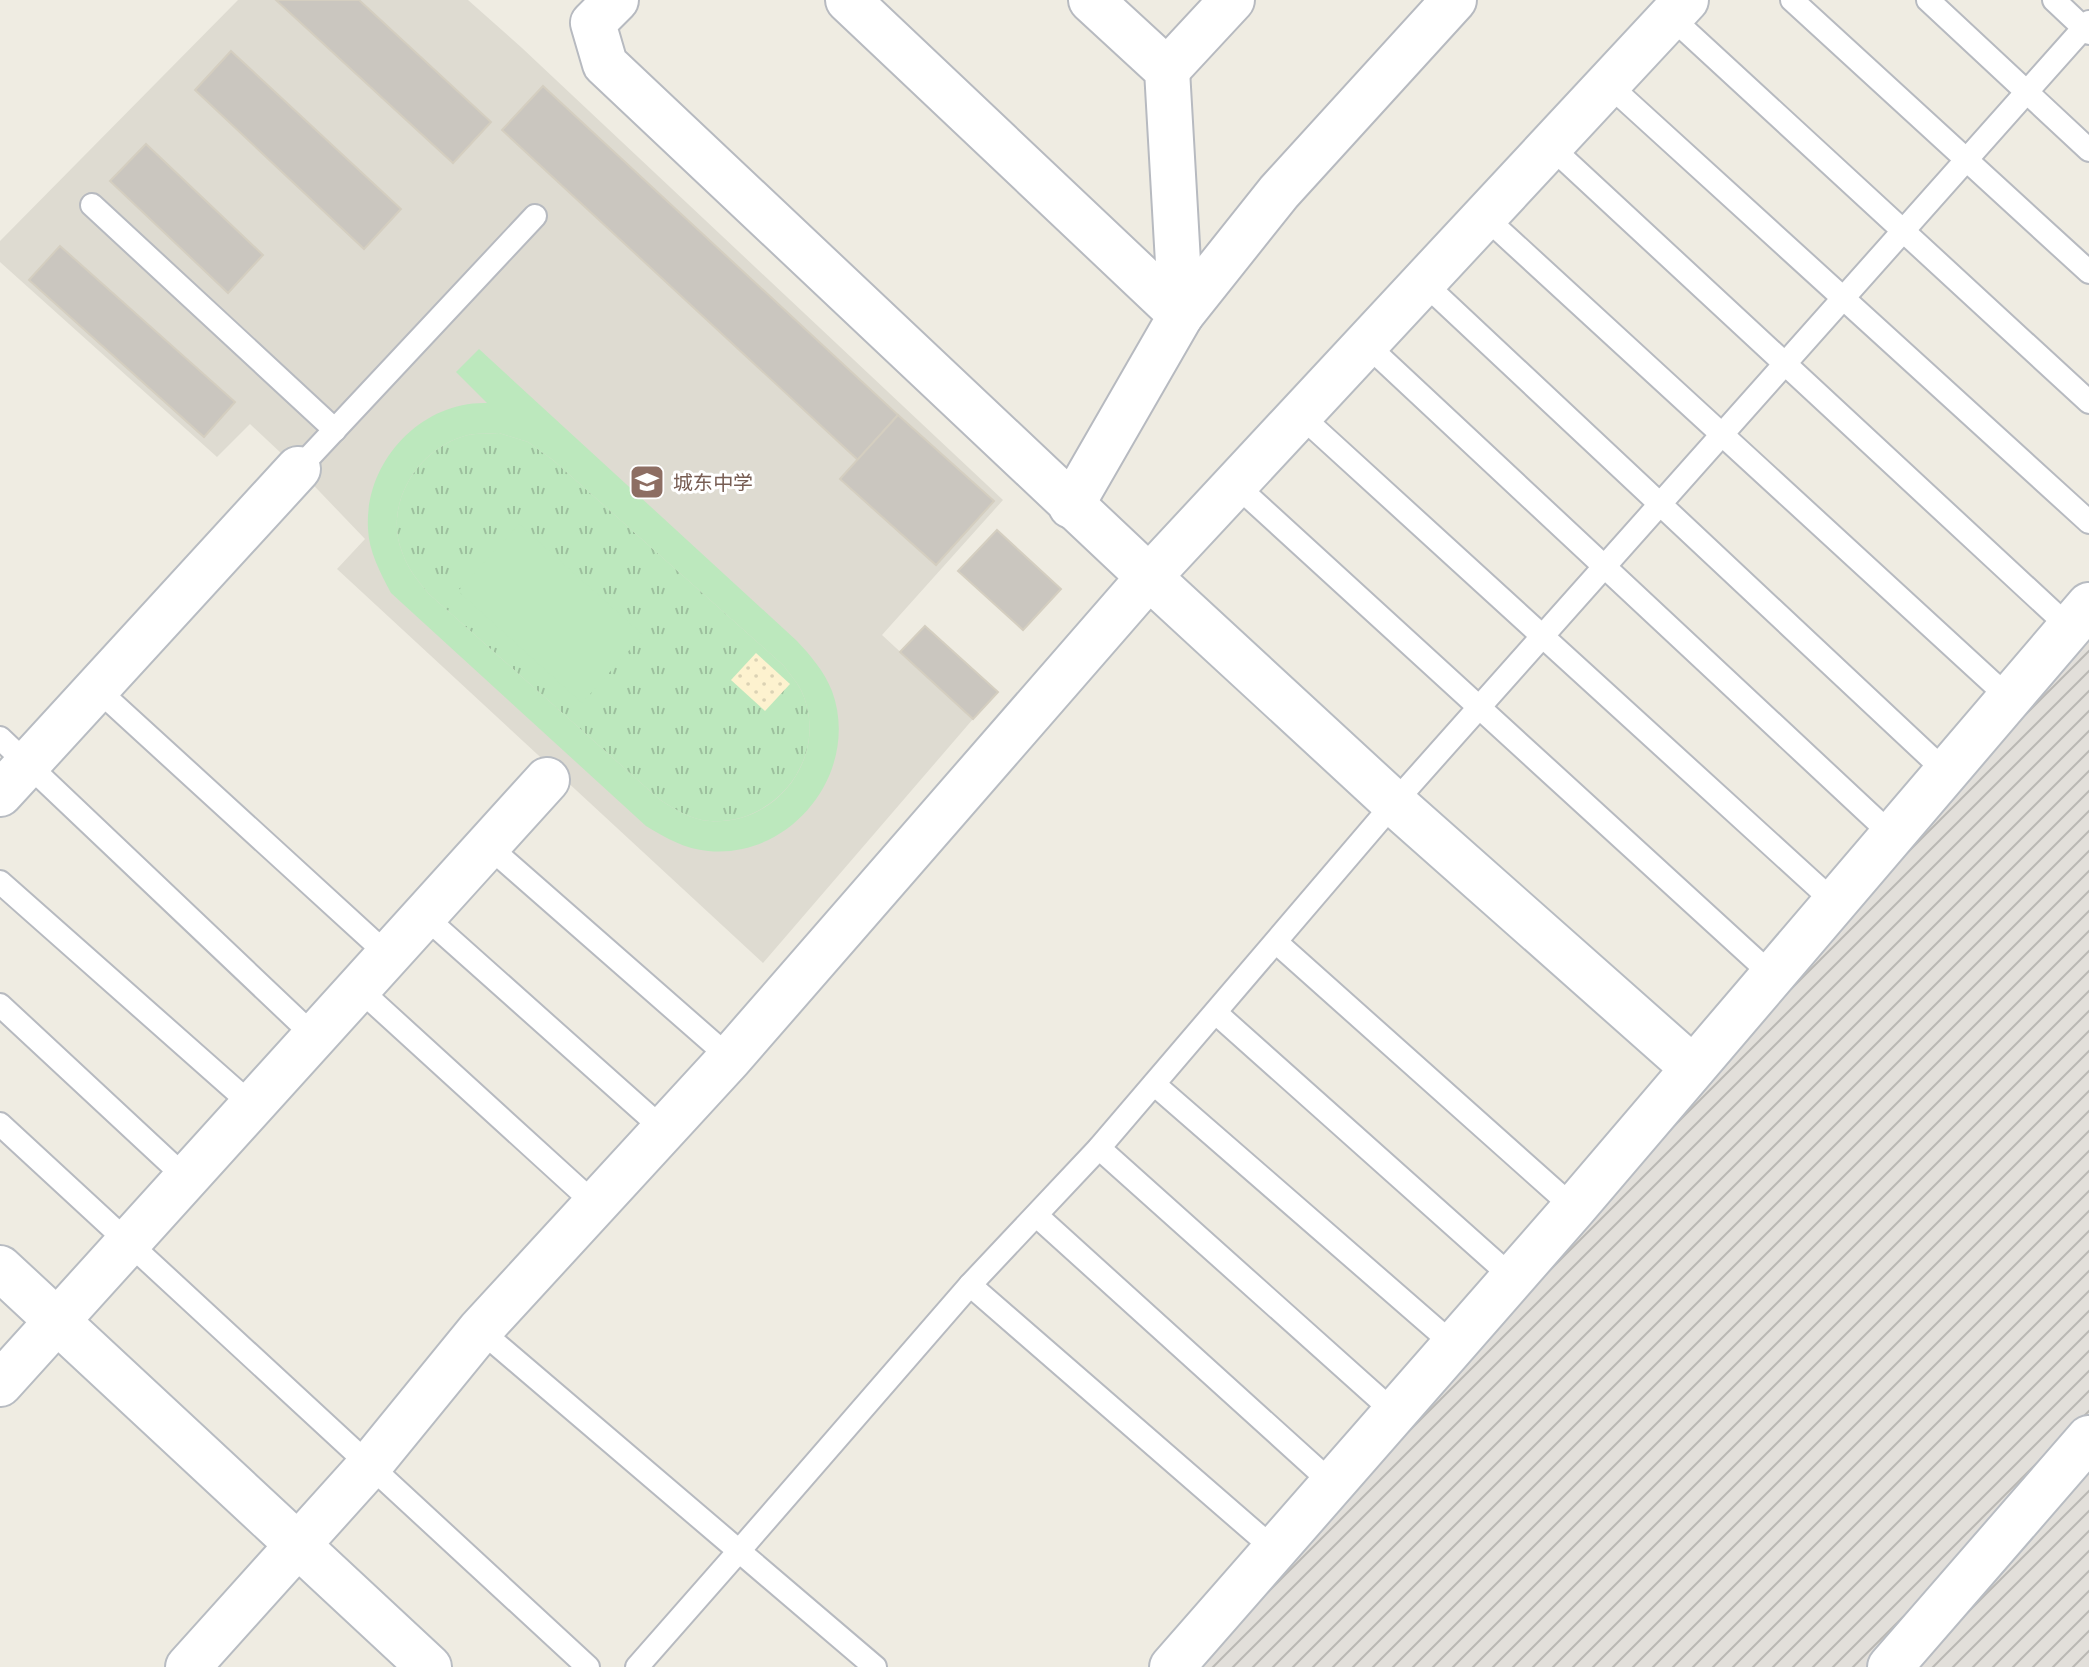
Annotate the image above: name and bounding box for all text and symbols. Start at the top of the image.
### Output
school or university icon: 城东中学 [628,463,666,501]
place label: 城东中学 [673,470,753,494]

